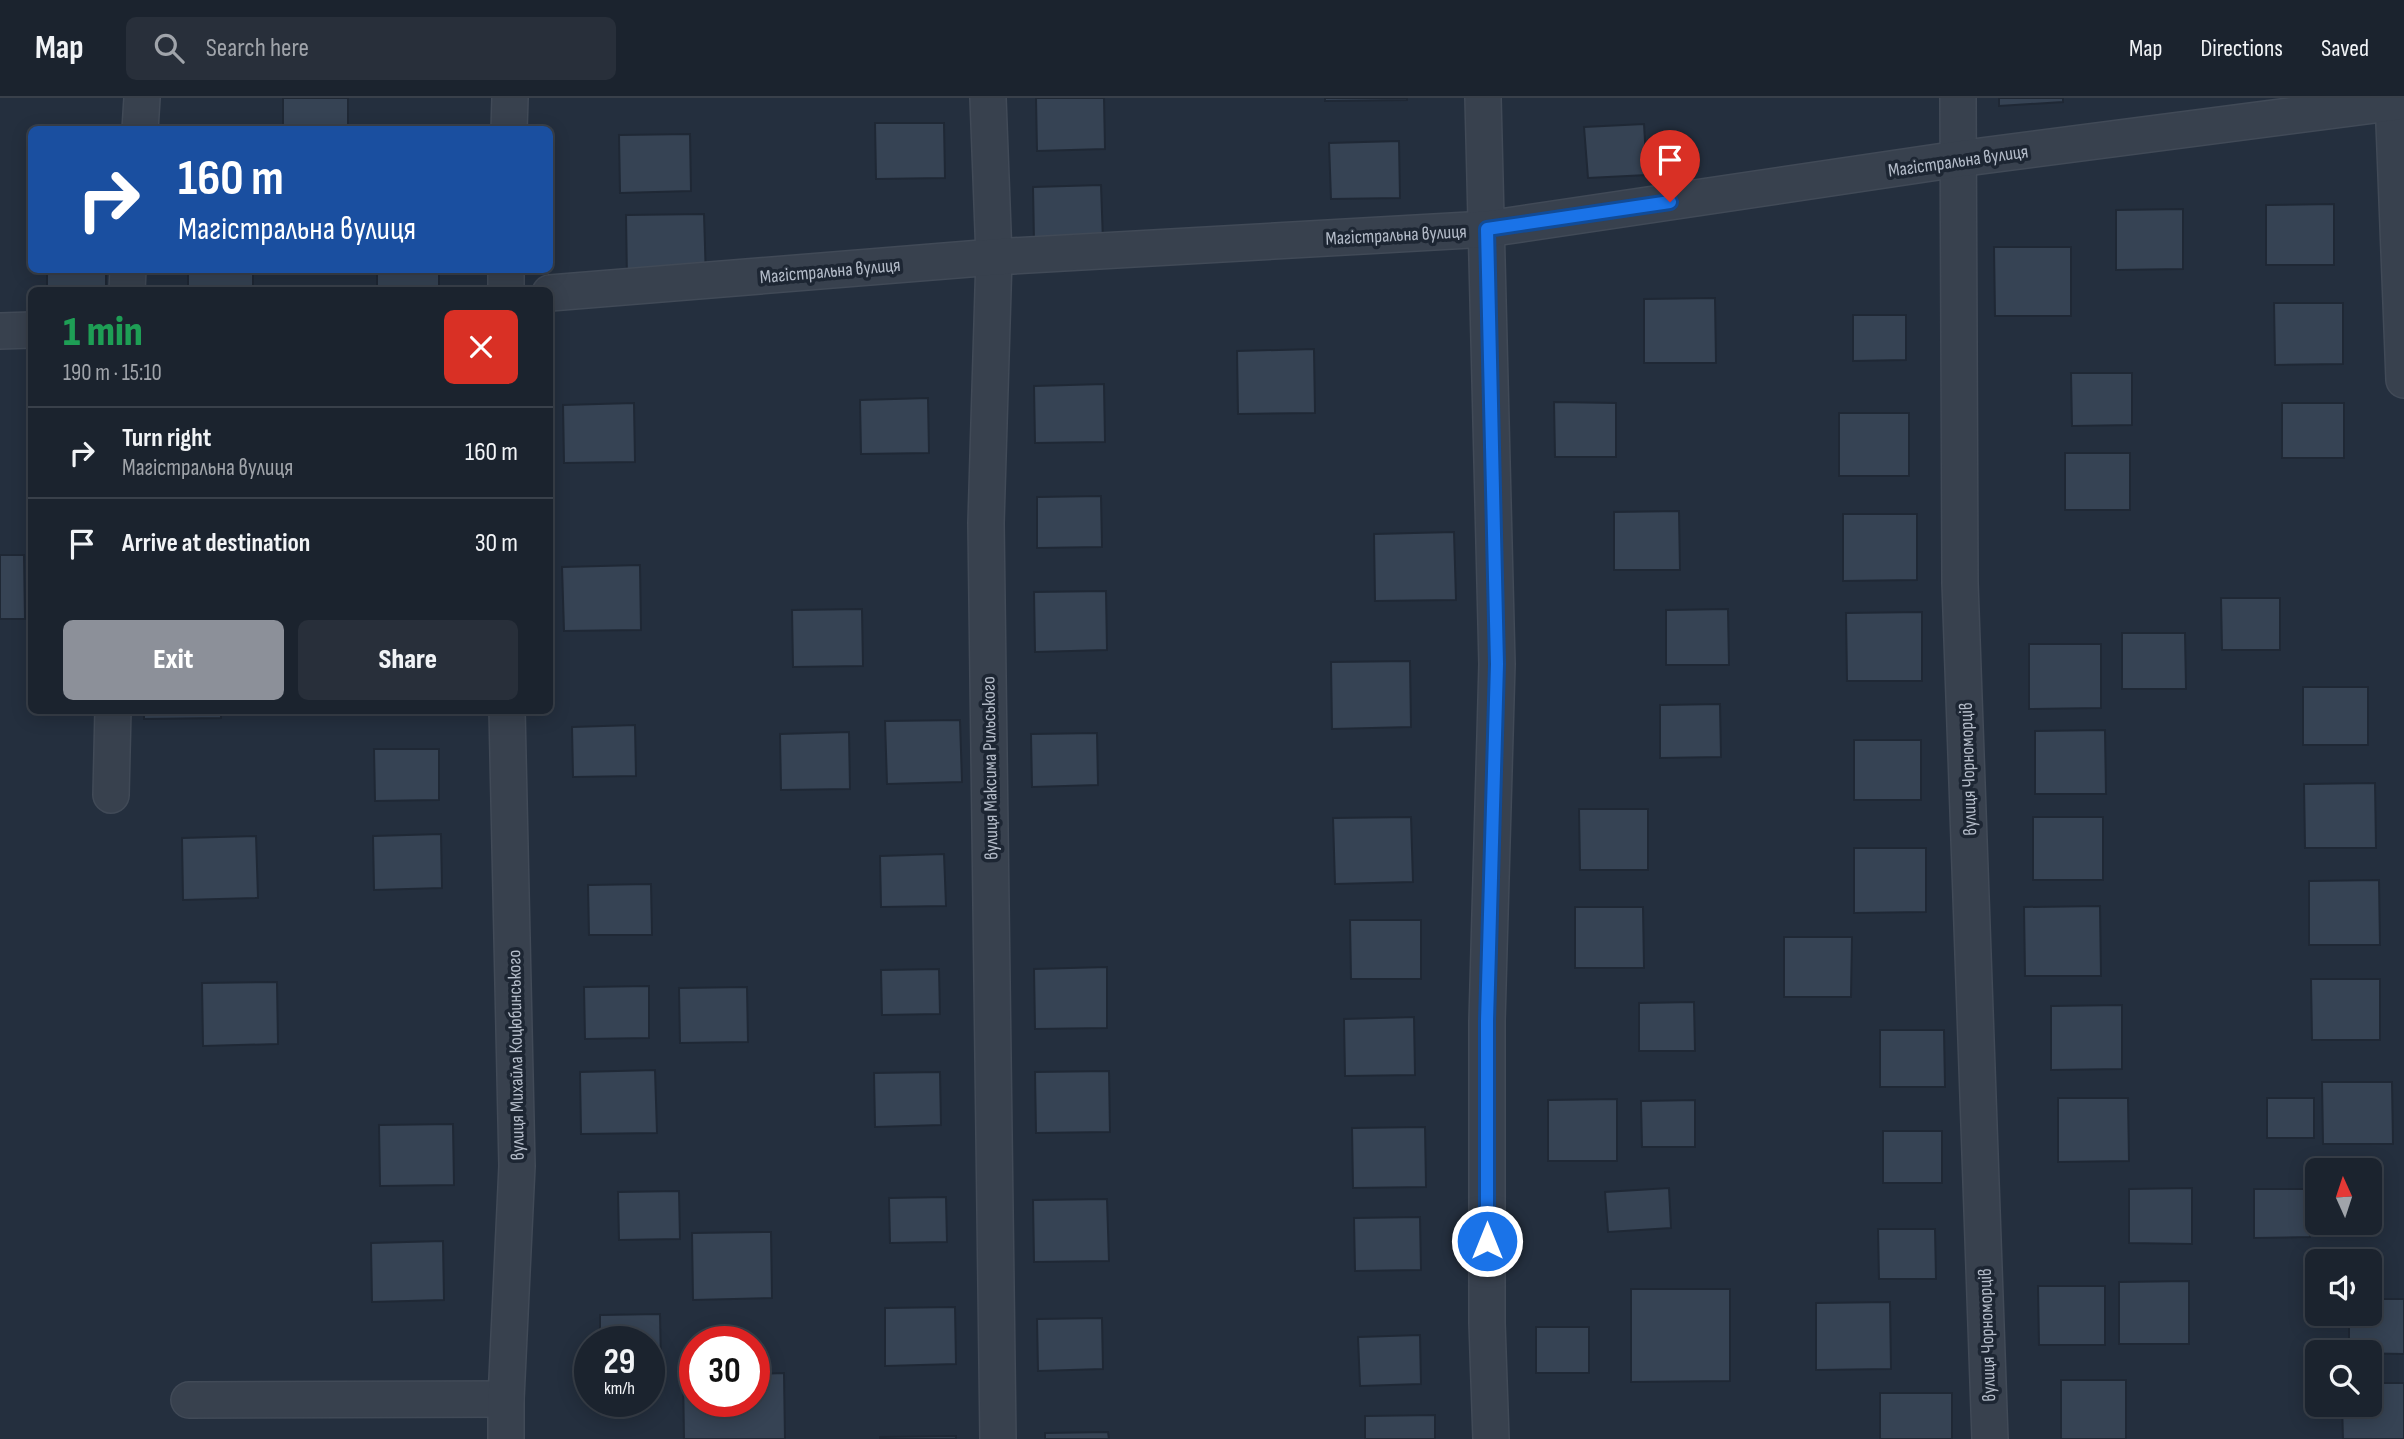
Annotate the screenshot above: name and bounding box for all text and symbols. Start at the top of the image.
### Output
search box [126,17,616,80]
text: Map [35,28,84,68]
icon: search [150,29,188,67]
text: Search here [206,33,309,64]
text: Map [2129,34,2162,63]
text: Directions [2200,34,2283,63]
text: Saved [2321,34,2369,63]
pin [1640,130,1700,202]
street label: Магістральна вулиця [1887,140,2030,183]
icon: arrive [1651,141,1689,179]
text: 160 m [178,150,284,209]
icon: right [63,154,154,245]
text: Магістральна вулиця [178,210,416,249]
street label: Магістральна вулиця [1325,220,1467,251]
street label: Магістральна вулиця [759,254,902,289]
text: 1 min [63,307,143,358]
button: close [444,310,518,384]
text: 190 m · 15:10 [63,359,162,387]
text: Turn right [122,423,211,454]
icon: right [63,434,101,472]
text: 160 m [465,437,518,468]
text: Магістральна вулиця [122,454,293,482]
icon: arrive [63,525,101,563]
text: Arrive at destination [122,528,310,559]
text: 30 m [475,528,518,559]
button: Exit [63,620,284,700]
button: Share [298,620,518,700]
street label: вулиця Максима Рильського [977,676,1004,860]
street label: вулиця Чорноморців [1955,702,1982,836]
street label: вулиця Михайла Коцюбинського [503,950,530,1160]
north arrow [2305,1158,2382,1236]
map controls [2305,1158,2382,1417]
position arrow [1450,1204,1524,1278]
button: sound [2305,1249,2382,1326]
street label: вулиця Чорноморців [1974,1268,2001,1402]
speed limit sign: 30 [679,1326,770,1417]
button: search [2305,1340,2382,1417]
text: 29 [604,1341,635,1384]
text: km/h [604,1378,635,1399]

